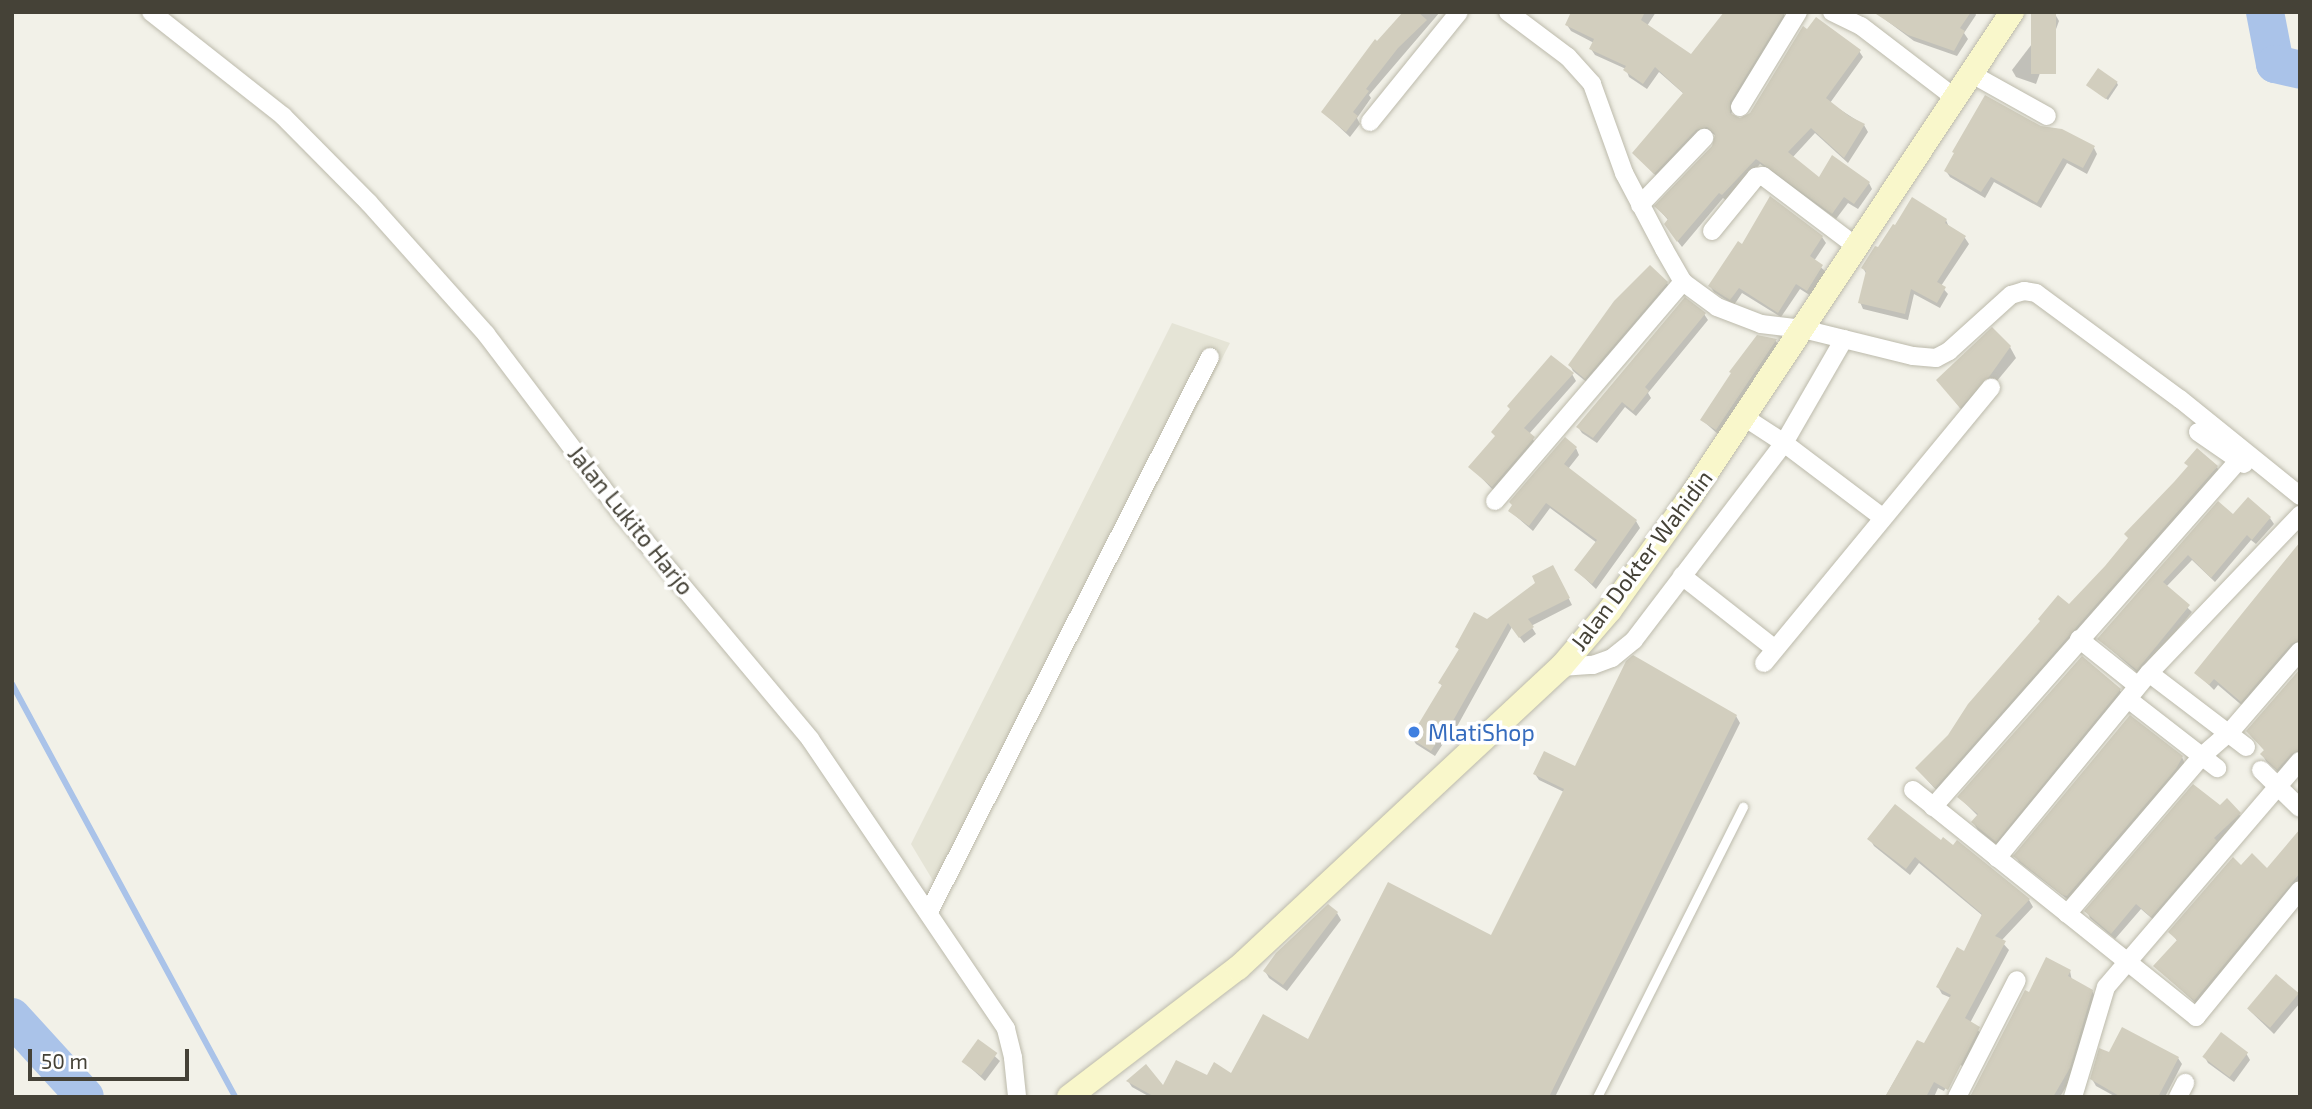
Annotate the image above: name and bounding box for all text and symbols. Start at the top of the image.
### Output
street label: Jalan Lukito Harjo [562,440,700,600]
street label: Jalan Dokter Wahidin [1564,464,1718,656]
place label: MlatiShop [1428,718,1535,746]
marker: MlatiShop [1406,724,1422,740]
scale bar [32,1036,192,1080]
text: 50 m [41,1048,88,1073]

